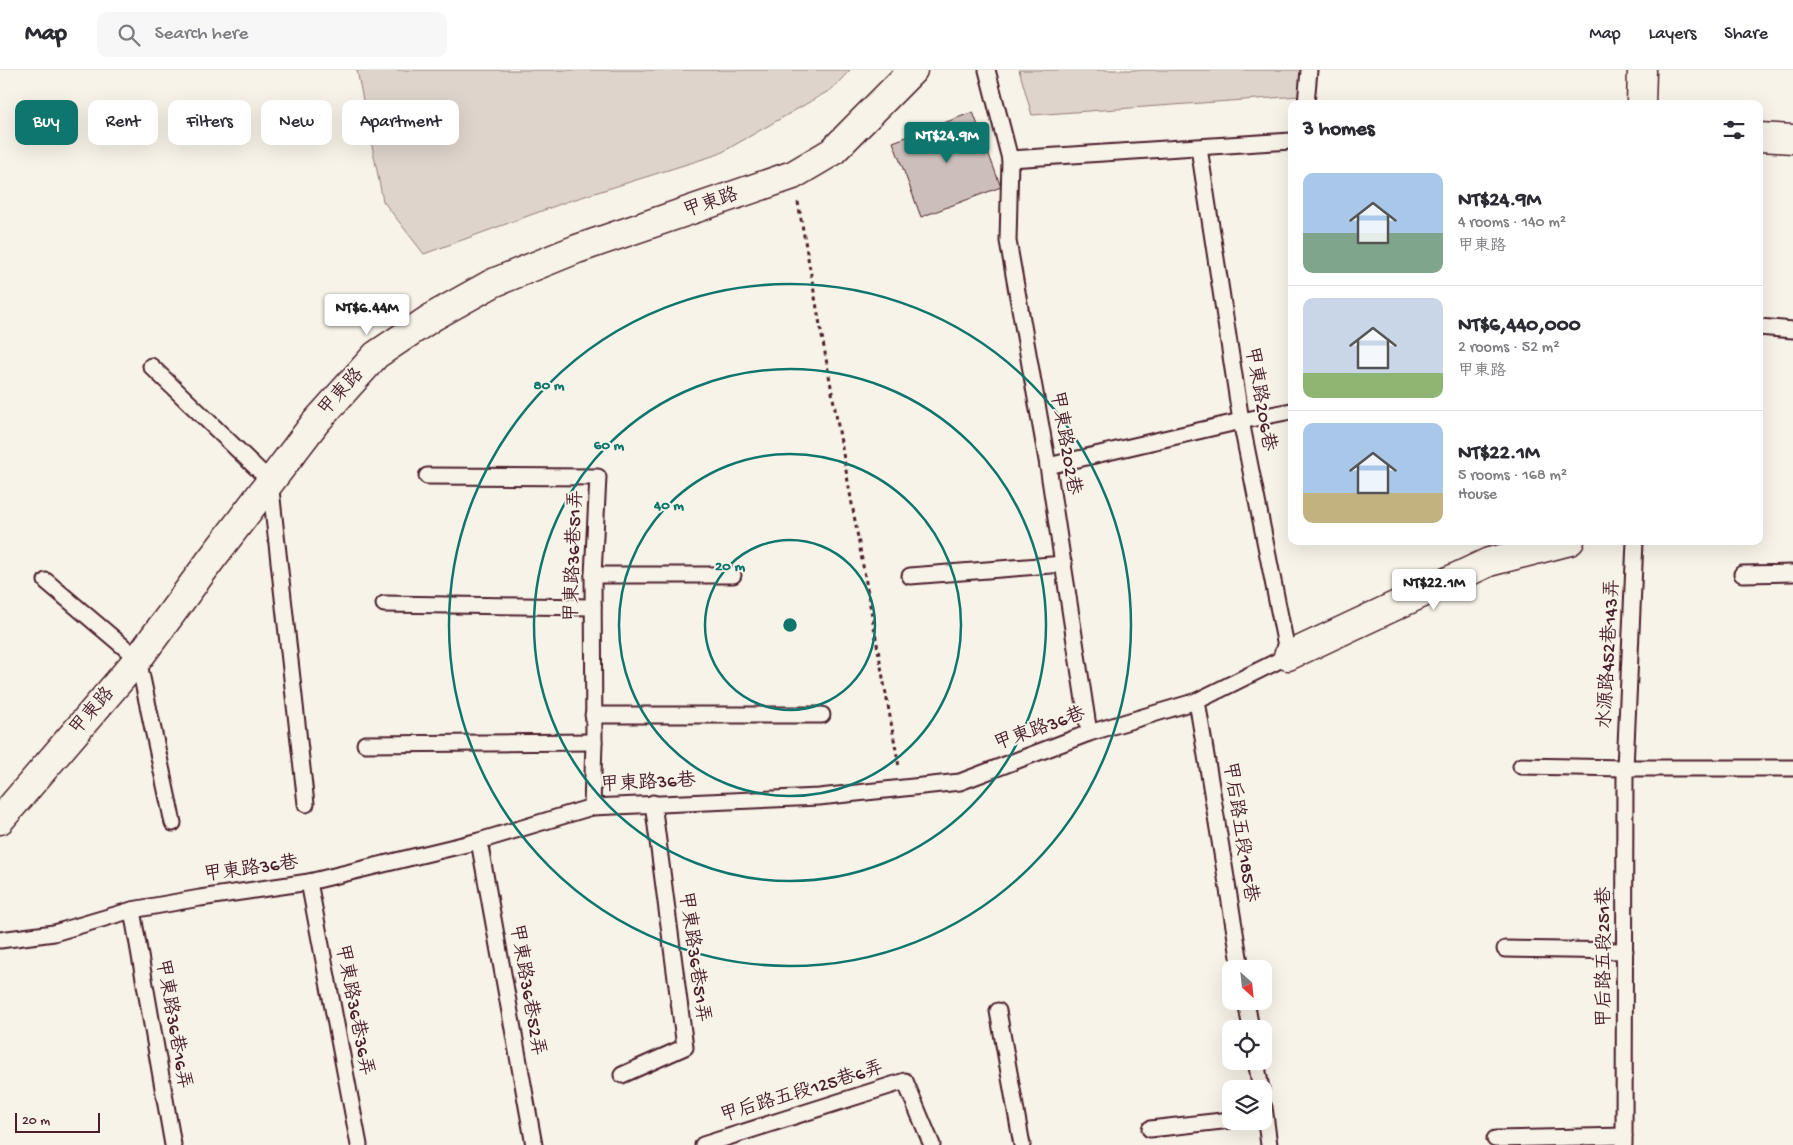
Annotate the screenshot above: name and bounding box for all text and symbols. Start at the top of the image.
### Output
search box [97,12,447,57]
text: Map [25,20,67,49]
icon: search [115,21,143,49]
text: Search here [155,23,248,46]
text: Map [1589,24,1621,45]
text: Layers [1649,24,1696,45]
text: Share [1724,24,1768,45]
chip: Buy [15,100,78,145]
chip: Rent [88,100,158,145]
chip: Filters [168,100,251,145]
chip: New [261,100,332,145]
chip: Apartment [342,100,459,145]
icon: filters [1720,116,1748,144]
text: 3 homes [1303,118,1375,143]
pin: NT$24.9M [895,122,999,164]
text: NT$24.9M [915,128,979,147]
street label: 甲東路 [680,183,742,224]
text: NT$24.9M [1458,189,1541,214]
icon: home [1343,193,1403,253]
text: 4 rooms · 140 m² [1458,214,1566,233]
text: 甲東路 [1458,238,1506,257]
pin: NT$6.44M [315,294,419,336]
text: NT$6.44M [335,300,399,319]
text: NT$6,440,000 [1458,314,1581,339]
icon: home [1343,318,1403,378]
text: 2 rooms · 52 m² [1458,339,1560,358]
street label: 甲東路206巷 [1238,345,1280,453]
street label: 甲東路 [314,363,370,422]
text: 甲東路 [1458,363,1506,382]
text: 80 m [534,377,565,395]
street label: 甲東路202巷 [1044,389,1085,497]
text: 60 m [594,437,625,455]
text: NT$22.1M [1458,442,1539,467]
icon: home [1343,443,1403,503]
text: 5 rooms · 168 m² [1458,467,1567,486]
text: House [1458,486,1497,505]
street label: 甲東路36巷51弄 [560,490,589,622]
text: 40 m [653,497,684,515]
text: 20 m [715,558,745,576]
pin: NT$22.1M [1382,568,1486,611]
text: NT$22.1M [1403,575,1465,594]
street label: 水源路452巷143弄 [1594,579,1625,729]
centre of rings [781,616,799,634]
street label: 甲東路 [65,682,120,741]
street label: 甲東路36巷 [991,702,1089,757]
street label: 甲后路五段185巷 [1217,760,1262,904]
street label: 甲東路36巷 [600,769,696,798]
street label: 甲東路36巷 [202,851,300,888]
street label: 甲后路五段251巷 [1593,887,1617,1027]
street label: 甲東路36巷51弄 [672,890,715,1024]
street label: 甲東路36巷52弄 [503,922,550,1058]
street label: 甲東路36巷36弄 [329,942,378,1078]
street label: 甲東路36巷16弄 [149,957,196,1091]
north arrow [1222,960,1272,1010]
map controls [1222,960,1272,1130]
button: locate [1222,1020,1272,1070]
street label: 甲后路五段125巷6弄 [717,1056,886,1129]
button: layers [1222,1080,1272,1130]
scale bar [15,1110,100,1133]
text: 20 m [22,1113,50,1130]

